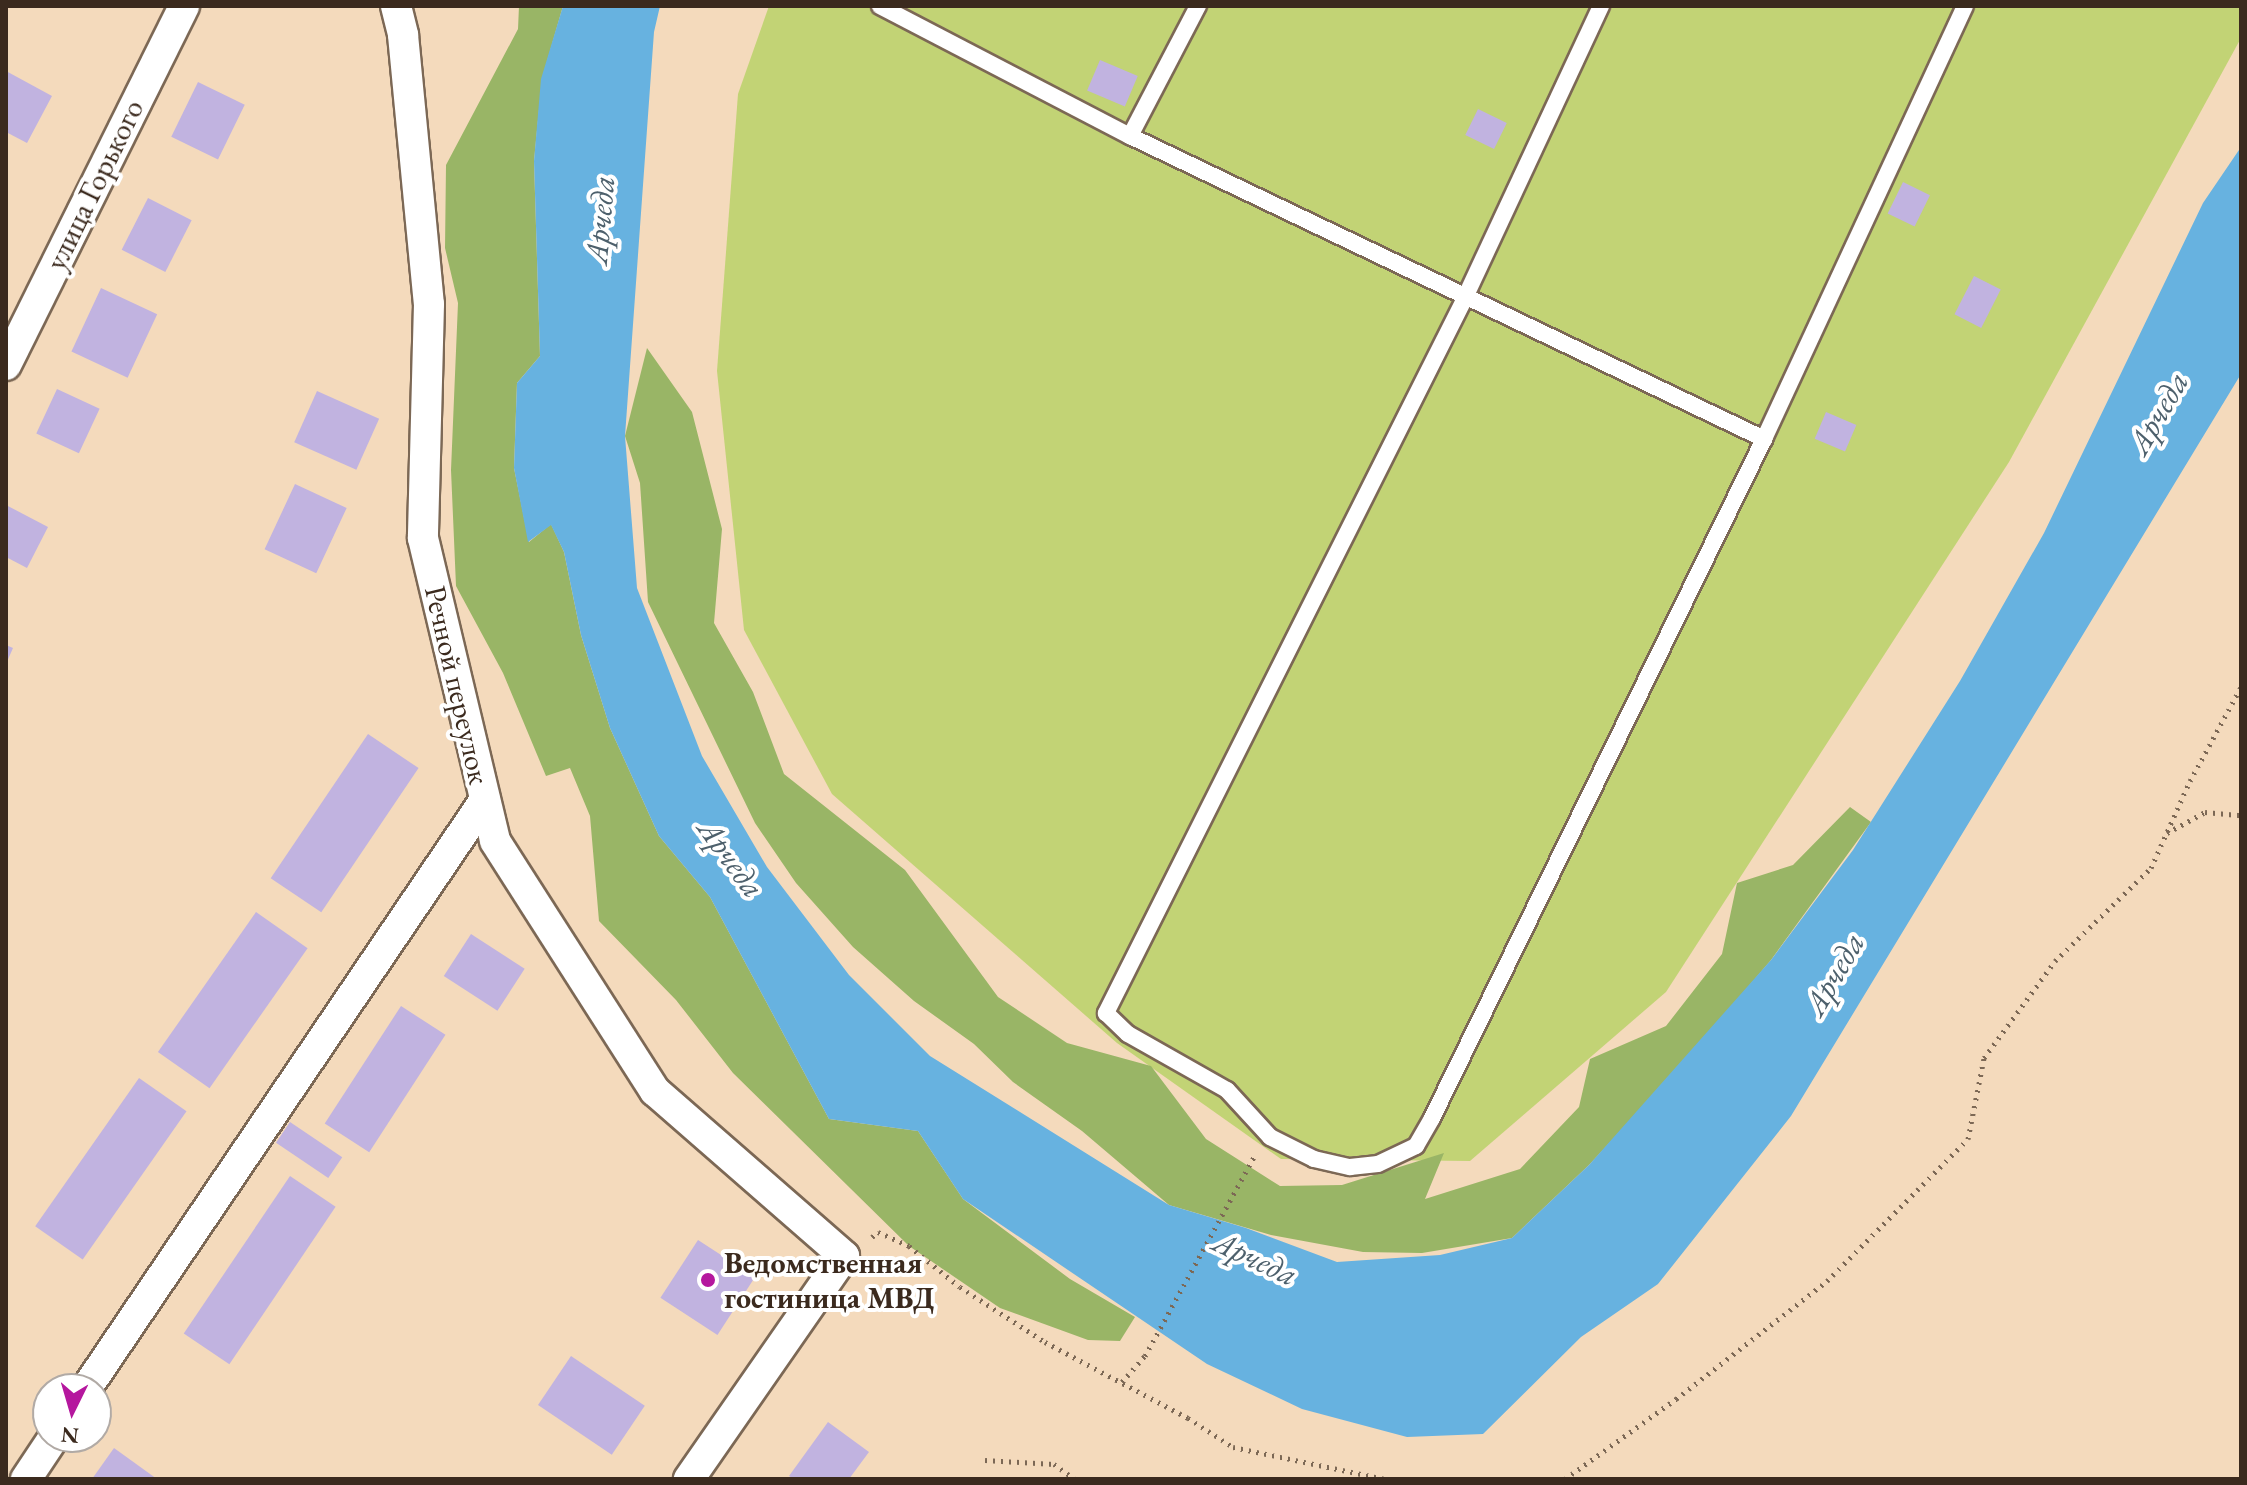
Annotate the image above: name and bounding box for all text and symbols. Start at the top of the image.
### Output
street label: улица Горького [38,94,152,276]
water label: Арчеда [577,174,623,266]
water label: Арчеда [2119,365,2197,461]
street label: Речной переулок [417,582,497,788]
water label: Арчеда [689,811,773,905]
water label: Арчеда [1795,926,1873,1022]
water label: Арчеда [1207,1222,1303,1294]
place label: Ведомственная гостиница МВД [724,1245,934,1316]
marker: Ведомственная гостиница МВД [699,1271,717,1289]
north arrow [32,1373,112,1453]
text: N [60,1420,80,1451]

